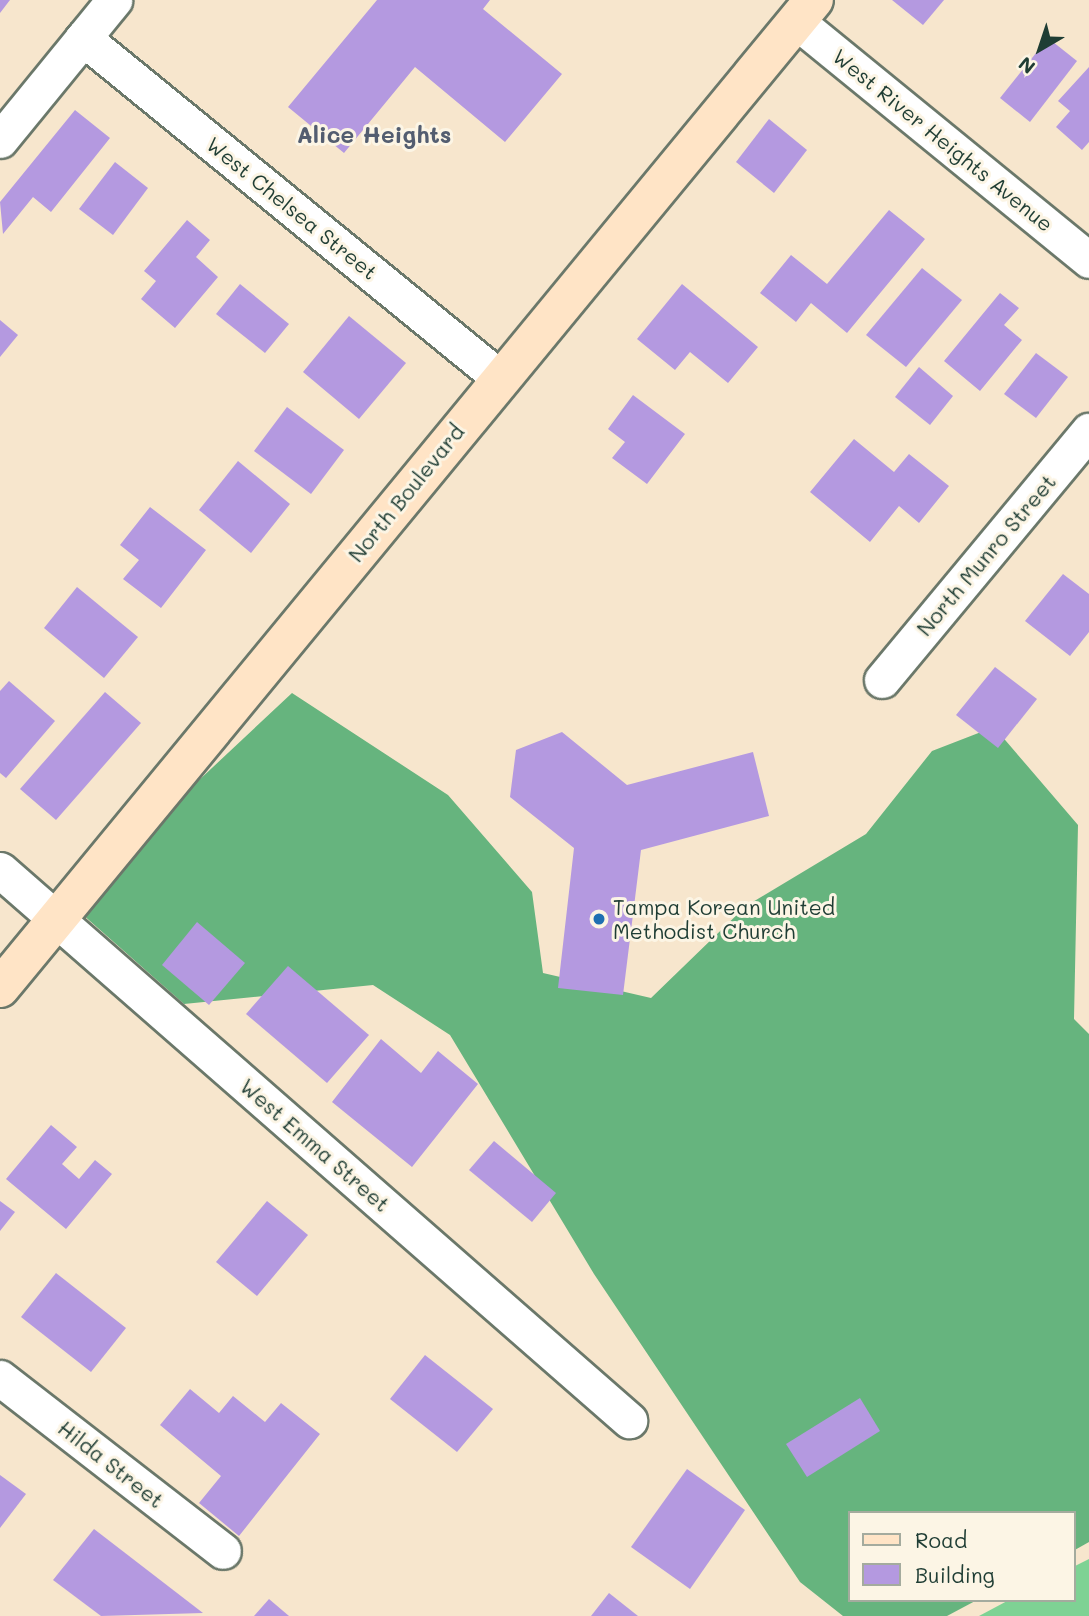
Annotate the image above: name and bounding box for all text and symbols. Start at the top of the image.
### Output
north arrow [1005,14,1075,84]
street label: West River Heights Avenue [828,43,1058,237]
text: N [1013,51,1040,80]
district label: Alice Heights [297,120,451,148]
street label: West Chelsea Street [201,131,383,285]
street label: North Boulevard [343,419,469,567]
street label: North Munro Street [911,469,1061,641]
place label: Tampa Korean United Methodist Church [613,894,835,944]
marker: Tampa Korean United Methodist Church [591,911,607,927]
street label: West Emma Street [235,1073,395,1217]
street label: Hilda Street [53,1415,169,1513]
legend [848,1511,1075,1602]
text: Road [915,1526,967,1553]
text: Building [915,1561,995,1588]

